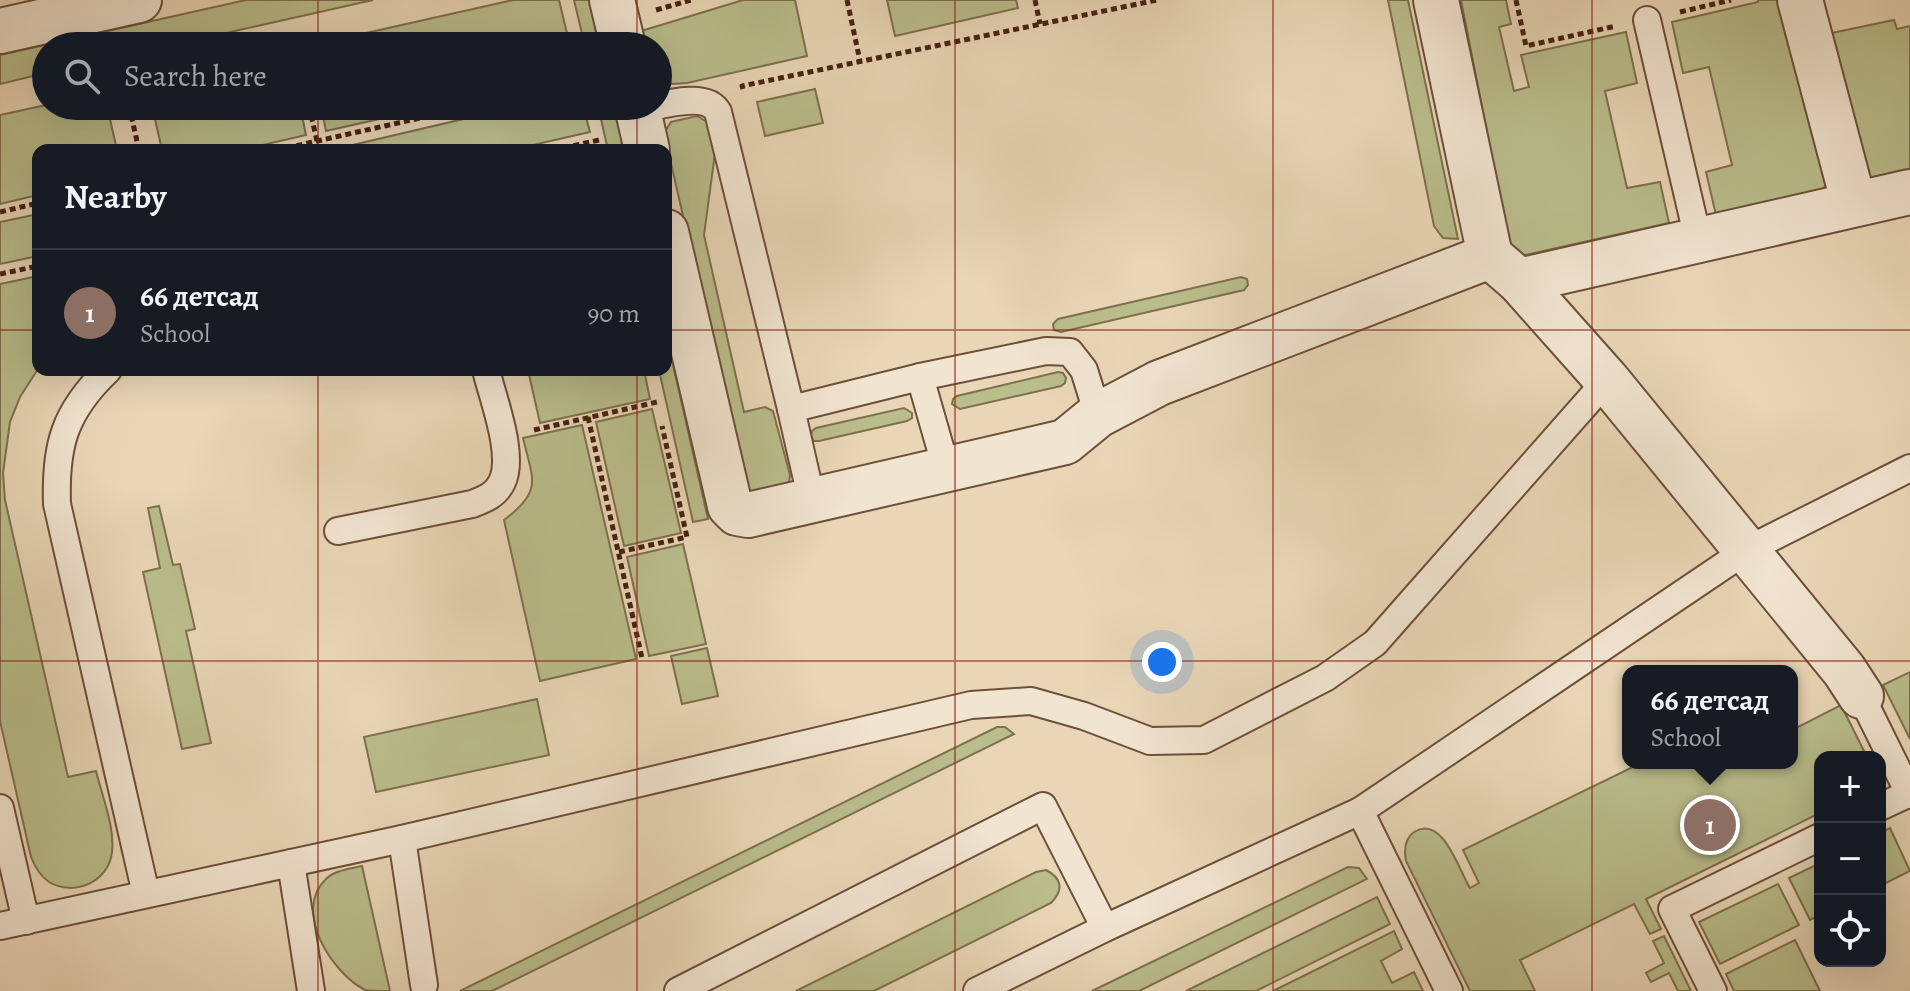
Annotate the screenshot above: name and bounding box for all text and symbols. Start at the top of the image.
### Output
search box [32,32,672,120]
icon: search [60,54,104,98]
text: Search here [124,56,267,96]
text: Nearby [64,173,167,220]
text: 66 детсад [140,276,259,316]
text: 1 [85,296,95,331]
text: 90 m [588,296,640,331]
text: School [140,316,210,351]
your location [1142,642,1182,682]
popup [1622,665,1798,769]
text: 66 детсад [1651,680,1769,720]
text: School [1651,720,1721,755]
map controls [1814,751,1886,967]
button: + [1814,751,1886,823]
pin: 1 [1684,795,1736,855]
button: − [1814,823,1886,895]
button: locate [1814,895,1886,967]

